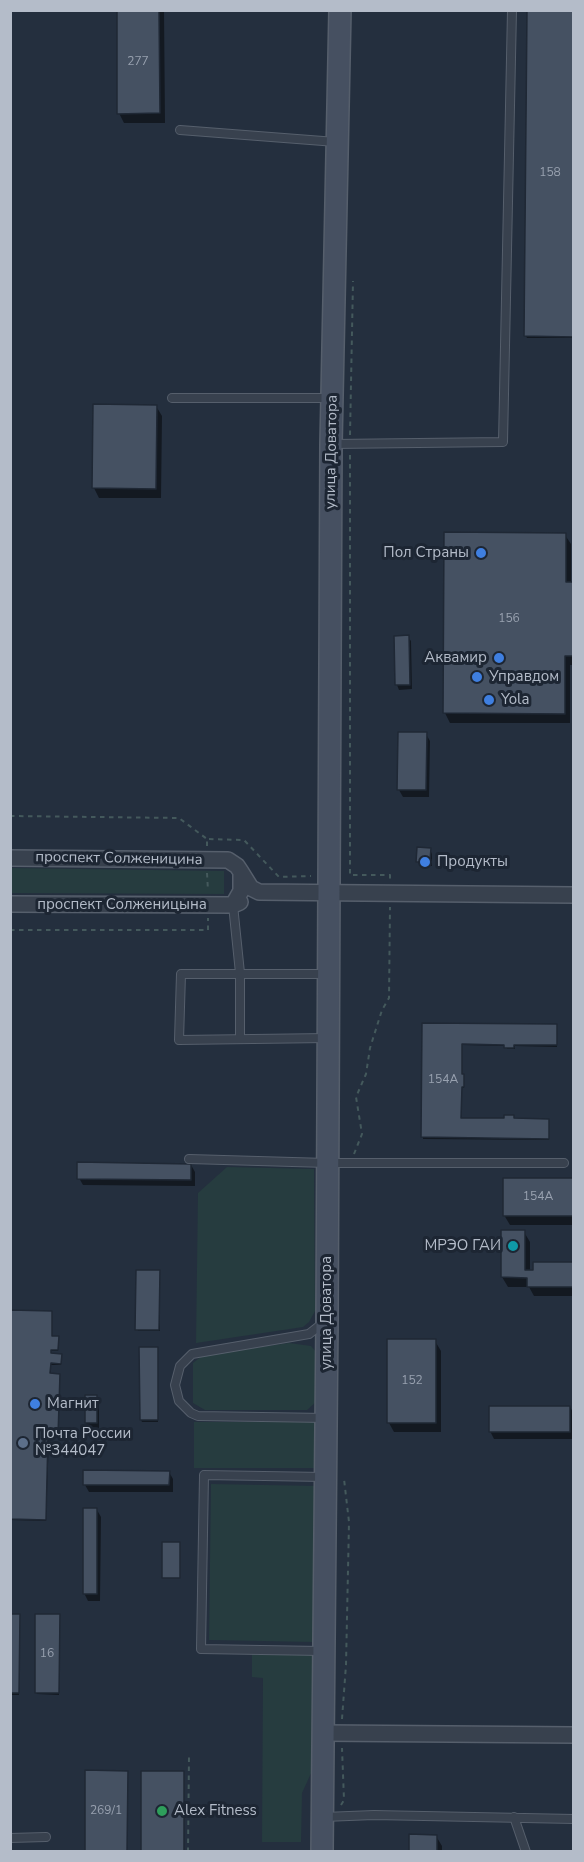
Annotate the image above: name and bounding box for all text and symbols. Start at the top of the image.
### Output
house number: 277 [127,55,149,69]
house number: 158 [539,166,561,180]
street label: улица Доватора [322,395,342,509]
place label: Пол Страны [383,544,469,562]
marker: Пол Страны [474,546,488,560]
house number: 156 [498,612,520,626]
place label: Аквамир [424,649,487,667]
marker: Аквамир [492,651,506,665]
place label: Управдом [489,668,559,686]
marker: Управдом [470,670,484,684]
place label: Yola [501,691,529,709]
marker: Yola [482,693,496,707]
street label: проспект Солженицина [35,849,203,869]
place label: Продукты [437,853,508,871]
marker: Продукты [418,855,432,869]
street label: проспект Солженицына [37,896,207,914]
house number: 154А [428,1073,458,1087]
house number: 154А [523,1190,553,1204]
place label: МРЭО ГАИ [424,1237,501,1255]
marker: МРЭО ГАИ [506,1239,520,1253]
street label: улица Доватора [318,1256,336,1370]
house number: 152 [401,1374,423,1388]
place label: Магнит [47,1395,99,1413]
marker: Магнит [28,1397,42,1411]
place label: Почта России №344047 [35,1425,131,1460]
marker: Почта России №344047 [16,1436,30,1450]
house number: 16 [40,1647,54,1661]
place label: Alex Fitness [174,1802,257,1820]
house number: 269/1 [90,1804,122,1818]
marker: Alex Fitness [155,1804,169,1818]

